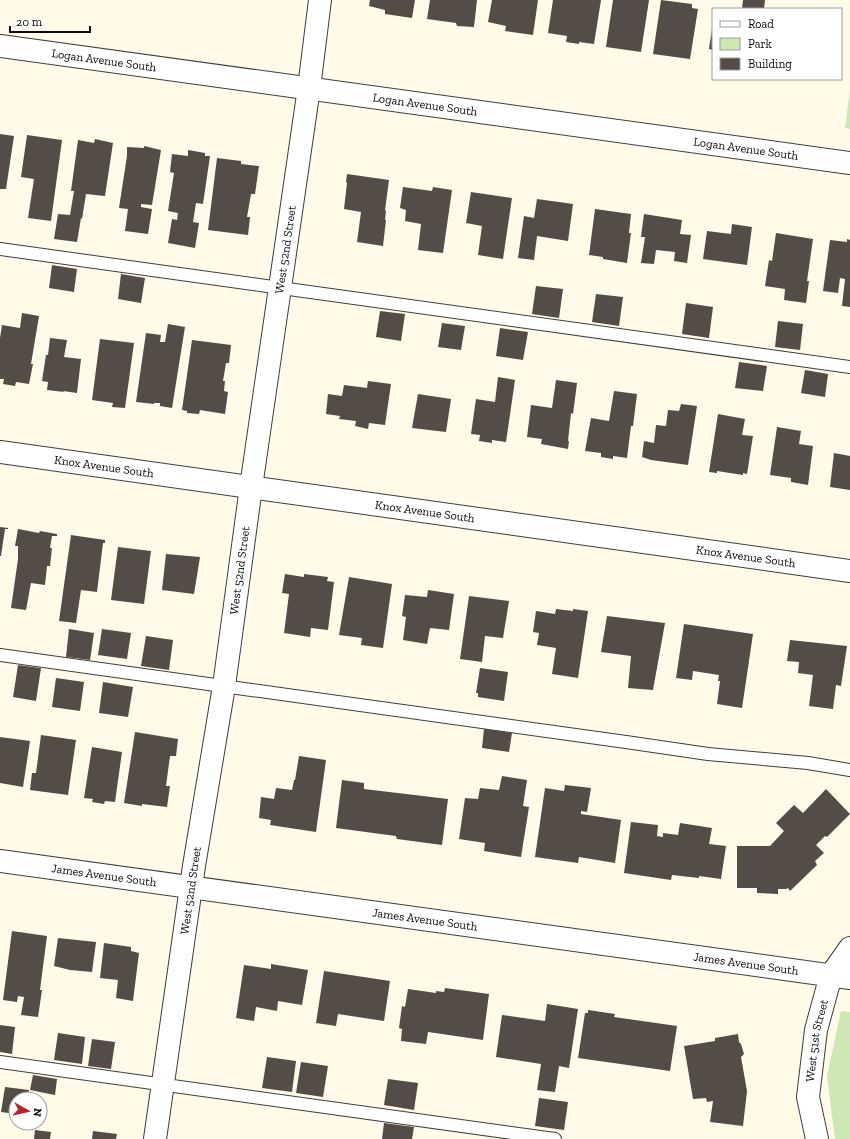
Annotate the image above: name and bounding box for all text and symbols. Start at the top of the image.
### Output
scale bar [10,8,90,34]
legend [712,8,842,80]
text: 20 m [16,15,43,29]
text: Road [748,17,774,31]
text: Park [748,37,773,51]
street label: Logan Avenue South [51,46,158,74]
text: Building [748,57,792,71]
street label: Logan Avenue South [372,90,479,119]
street label: Logan Avenue South [693,135,799,163]
street label: West 52nd Street [272,204,299,295]
street label: Knox Avenue South [53,453,155,480]
street label: Knox Avenue South [374,498,476,525]
street label: West 52nd Street [227,525,253,615]
street label: Knox Avenue South [695,543,797,570]
street label: West 52nd Street [177,845,204,936]
street label: James Avenue South [51,861,158,890]
street label: James Avenue South [372,905,479,934]
street label: James Avenue South [693,950,800,978]
street label: West 51st Street [803,997,831,1083]
north arrow [8,1091,48,1131]
text: N [30,1107,44,1118]

